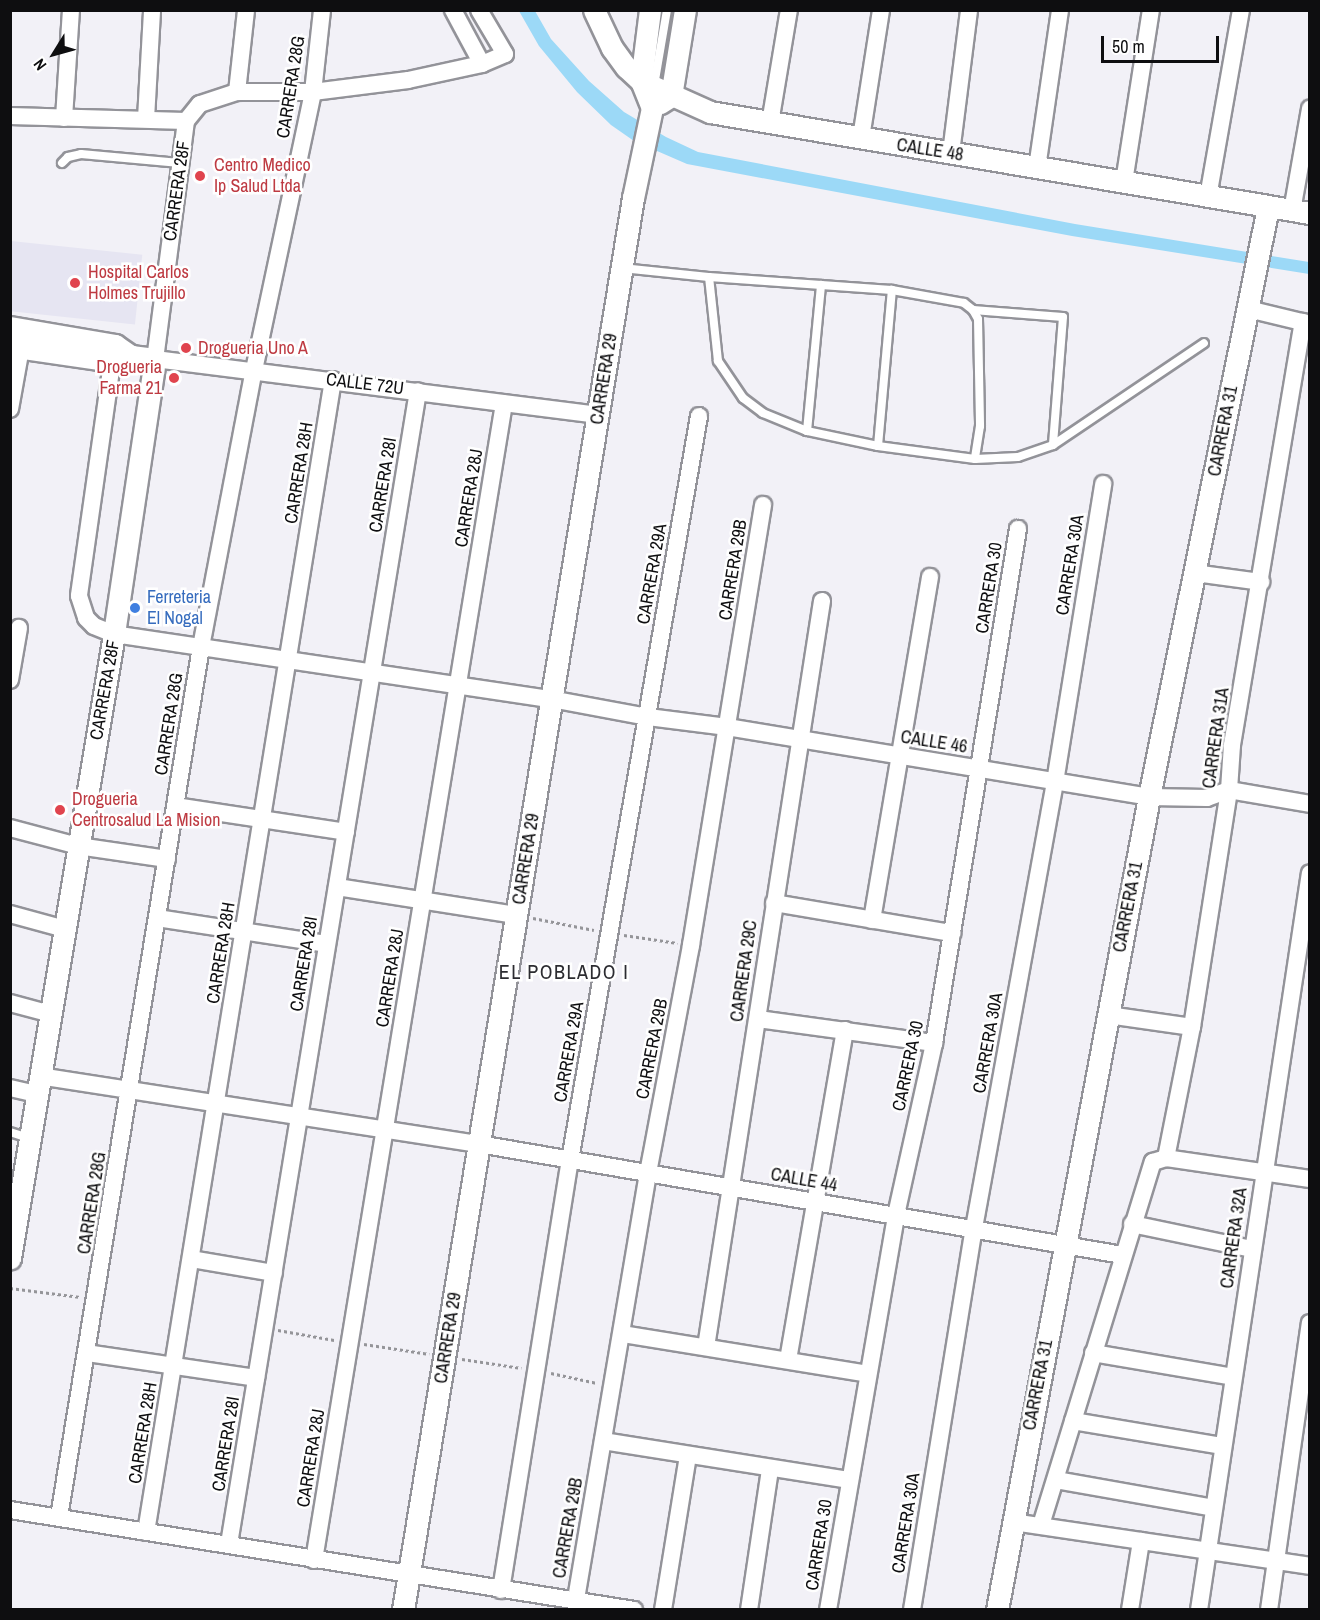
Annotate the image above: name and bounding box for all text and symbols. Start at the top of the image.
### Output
north arrow [24,24,84,84]
scale bar [1104,24,1222,62]
street label: CARRERA 28G [272,34,310,140]
text: 50 m [1112,34,1145,59]
text: N [28,54,51,75]
street label: CALLE 48 [895,134,965,166]
street label: CARRERA 28F [159,139,195,243]
place label: Centro Medico Ip Salud Ltda [214,155,311,198]
marker: Centro Medico Ip Salud Ltda [191,167,209,185]
place label: Hospital Carlos Holmes Trujillo [88,262,189,304]
marker: Hospital Carlos Holmes Trujillo [66,274,84,292]
street label: CARRERA 29 [586,332,622,426]
place label: Drogueria Uno A [198,337,309,359]
marker: Drogueria Uno A [179,341,193,355]
place label: Drogueria Farma 21 [96,357,162,400]
street label: CALLE 72U [325,369,405,399]
marker: Drogueria Farma 21 [167,371,181,385]
street label: CARRERA 31 [1204,383,1242,479]
street label: CARRERA 28H [280,420,318,526]
street label: CARRERA 28I [365,436,401,534]
street label: CARRERA 28J [451,447,487,549]
street label: CARRERA 30A [1051,513,1089,617]
street label: CARRERA 29B [714,518,752,622]
street label: CARRERA 29A [632,522,672,626]
street label: CARRERA 30 [971,541,1007,635]
place label: Ferreteria El Nogal [147,587,211,630]
marker: Ferreteria El Nogal [128,601,142,615]
street label: CARRERA 28F [86,638,124,742]
street label: CARRERA 28G [150,671,188,777]
street label: CARRERA 31A [1198,686,1234,790]
street label: CALLE 46 [899,726,969,758]
place label: Drogueria Centrosalud La Mision [72,789,220,832]
marker: Drogueria Centrosalud La Mision [53,803,67,817]
street label: CARRERA 29 [508,812,544,906]
street label: CARRERA 31 [1109,859,1147,955]
street label: CARRERA 28H [202,900,240,1006]
street label: CARRERA 28I [286,915,322,1013]
street label: CARRERA 29C [726,918,762,1024]
street label: CARRERA 28J [372,927,408,1029]
district label: EL POBLADO I [498,959,630,983]
street label: CARRERA 30A [968,991,1008,1095]
street label: CARRERA 29B [632,997,672,1101]
street label: CARRERA 29A [549,1000,589,1104]
street label: CARRERA 30 [888,1018,928,1114]
street label: CARRERA 28G [73,1150,111,1256]
street label: CALLE 44 [769,1164,839,1196]
street label: CARRERA 32A [1216,1186,1252,1290]
street label: CARRERA 29 [430,1291,466,1385]
street label: CARRERA 31 [1019,1337,1057,1433]
street label: CARRERA 28H [124,1380,162,1486]
street label: CARRERA 28I [208,1395,244,1493]
street label: CARRERA 28J [293,1407,329,1509]
street label: CARRERA 30A [887,1471,925,1575]
street label: CARRERA 29B [548,1476,588,1580]
street label: CARRERA 30 [801,1498,837,1592]

